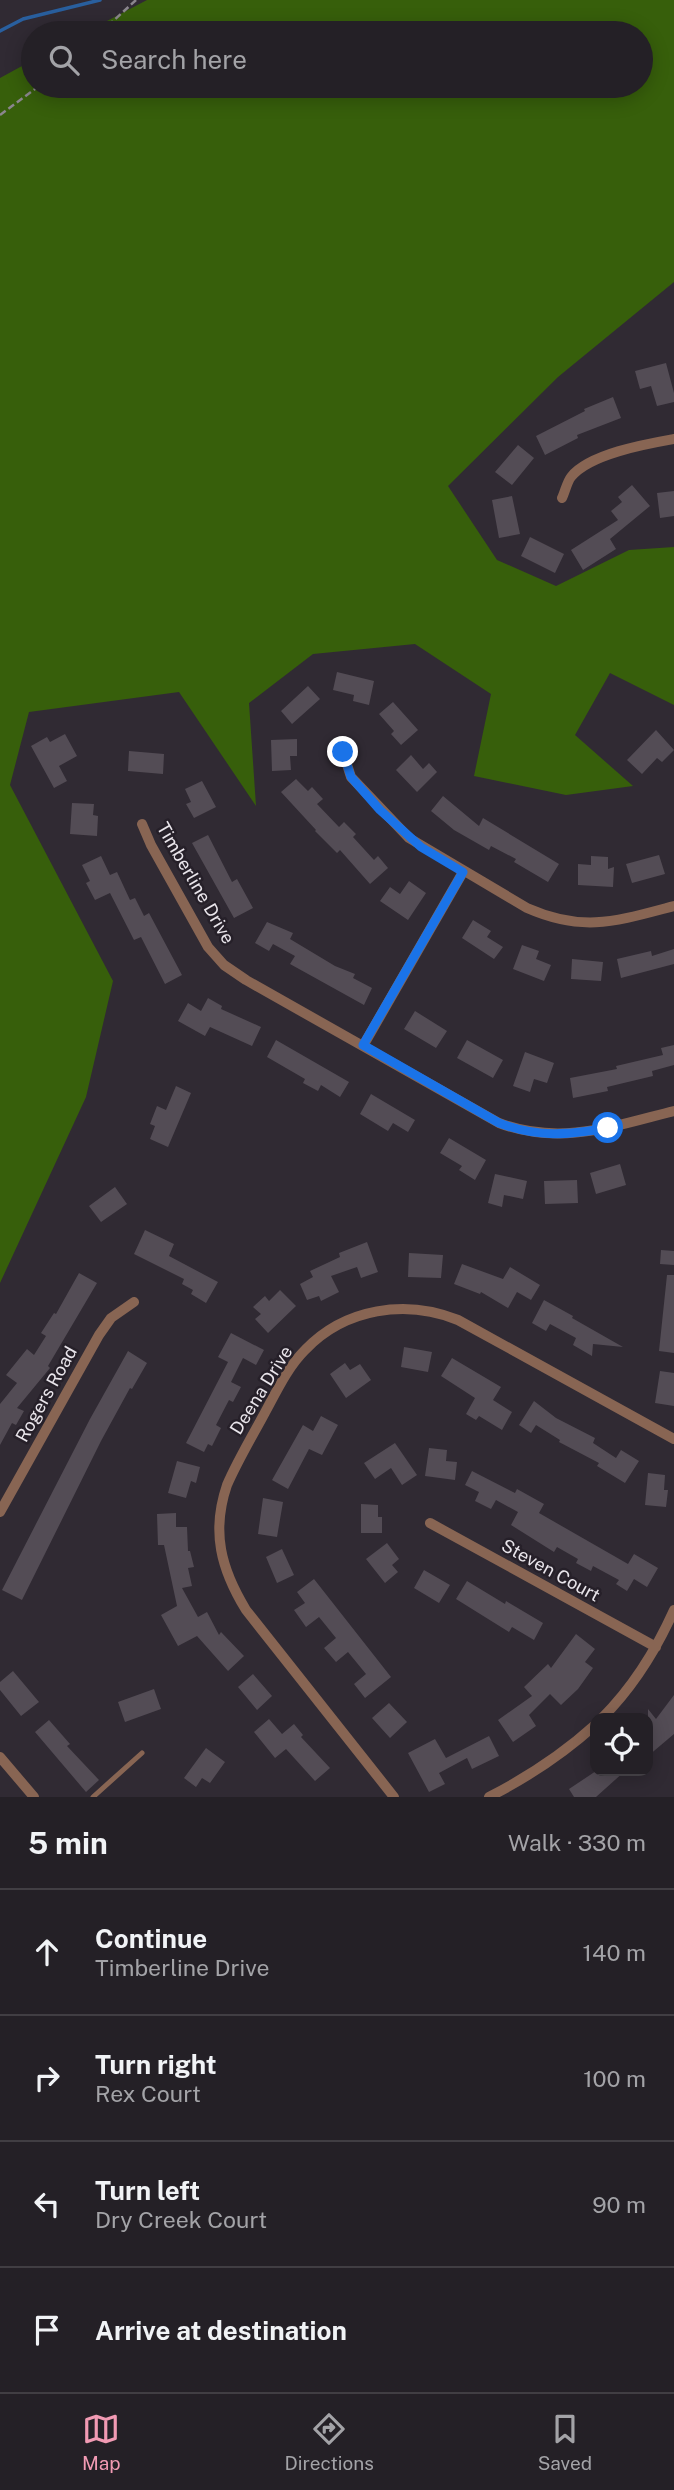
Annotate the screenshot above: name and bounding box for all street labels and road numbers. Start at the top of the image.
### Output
street label: Timberline Drive [153,819,239,947]
street label: Rogers Road [11,1342,81,1446]
street label: Deena Drive [225,1342,297,1438]
street label: Steven Court [498,1534,604,1606]

